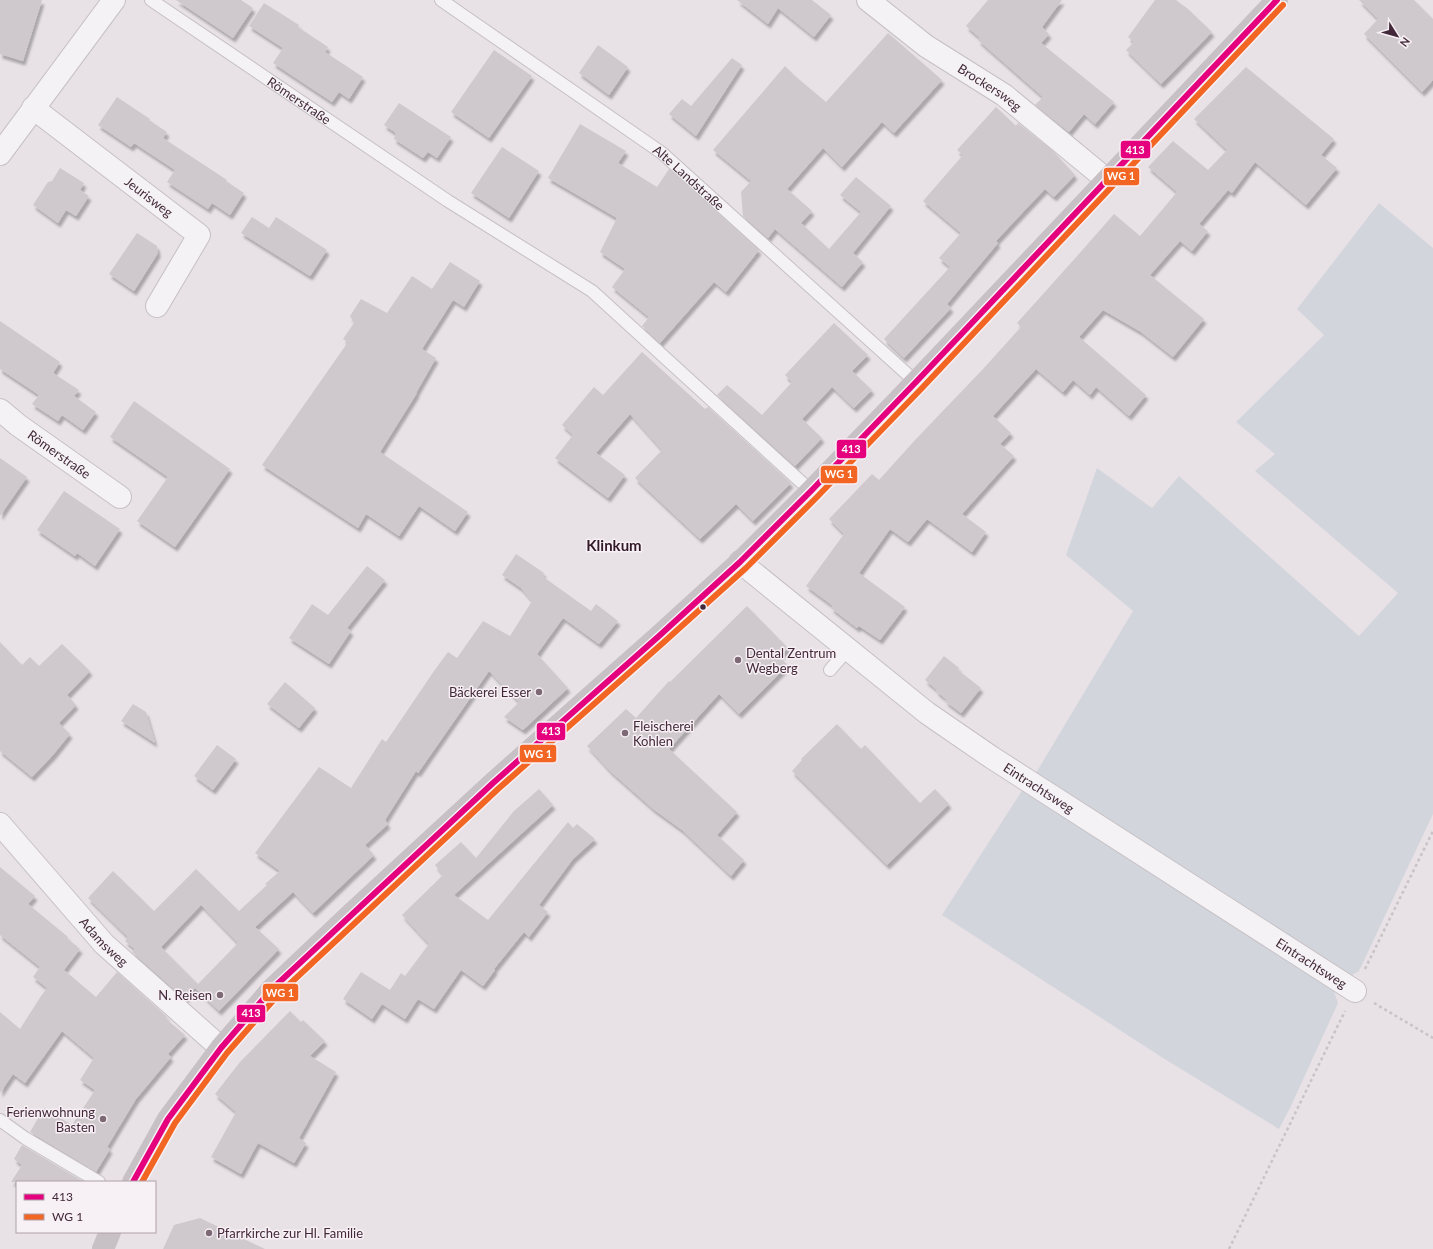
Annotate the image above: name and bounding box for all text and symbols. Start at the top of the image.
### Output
north arrow [1377,16,1417,56]
text: N [1398,35,1413,50]
street label: Brockersweg [955,60,1025,114]
street label: Römerstraße [264,73,334,128]
line badge: 413 [1120,140,1151,159]
street label: Alte Landstraße [650,141,728,213]
text: 413 [1125,143,1145,156]
line badge: WG 1 [1103,167,1140,186]
text: WG 1 [1107,169,1135,182]
street label: Jeurisweg [122,173,177,220]
street label: Römerstraße [25,427,94,482]
line badge: 413 [836,439,867,459]
text: 413 [841,442,861,455]
line badge: WG 1 [820,465,858,484]
text: WG 1 [825,467,853,480]
district label: Klinkum [586,536,642,554]
unlabelled marker [698,602,708,612]
place label: Dental Zentrum Wegberg [746,645,836,676]
marker: Dental Zentrum Wegberg [733,655,743,665]
place label: Bäckerei Esser [449,684,531,700]
marker: Bäckerei Esser [534,687,544,697]
place label: Fleischerei Kohlen [633,718,694,749]
line badge: 413 [536,722,566,741]
text: 413 [541,724,561,737]
marker: Fleischerei Kohlen [620,728,630,738]
line badge: WG 1 [519,744,557,763]
text: WG 1 [524,747,552,760]
street label: Eintrachtsweg [1001,759,1078,817]
street label: Adamsweg [76,914,132,970]
street label: Eintrachtsweg [1273,934,1350,992]
line badge: WG 1 [262,983,299,1002]
text: WG 1 [266,986,294,999]
place label: N. Reisen [158,987,212,1003]
marker: N. Reisen [215,990,225,1000]
line badge: 413 [236,1004,266,1023]
text: 413 [241,1006,261,1019]
place label: Ferienwohnung Basten [6,1104,95,1135]
marker: Ferienwohnung Basten [98,1114,108,1124]
legend [16,1181,156,1233]
text: 413 [52,1189,73,1204]
text: WG 1 [52,1209,83,1224]
place label: Pfarrkirche zur Hl. Familie [217,1225,363,1241]
marker: Pfarrkirche zur Hl. Familie [204,1228,214,1238]

